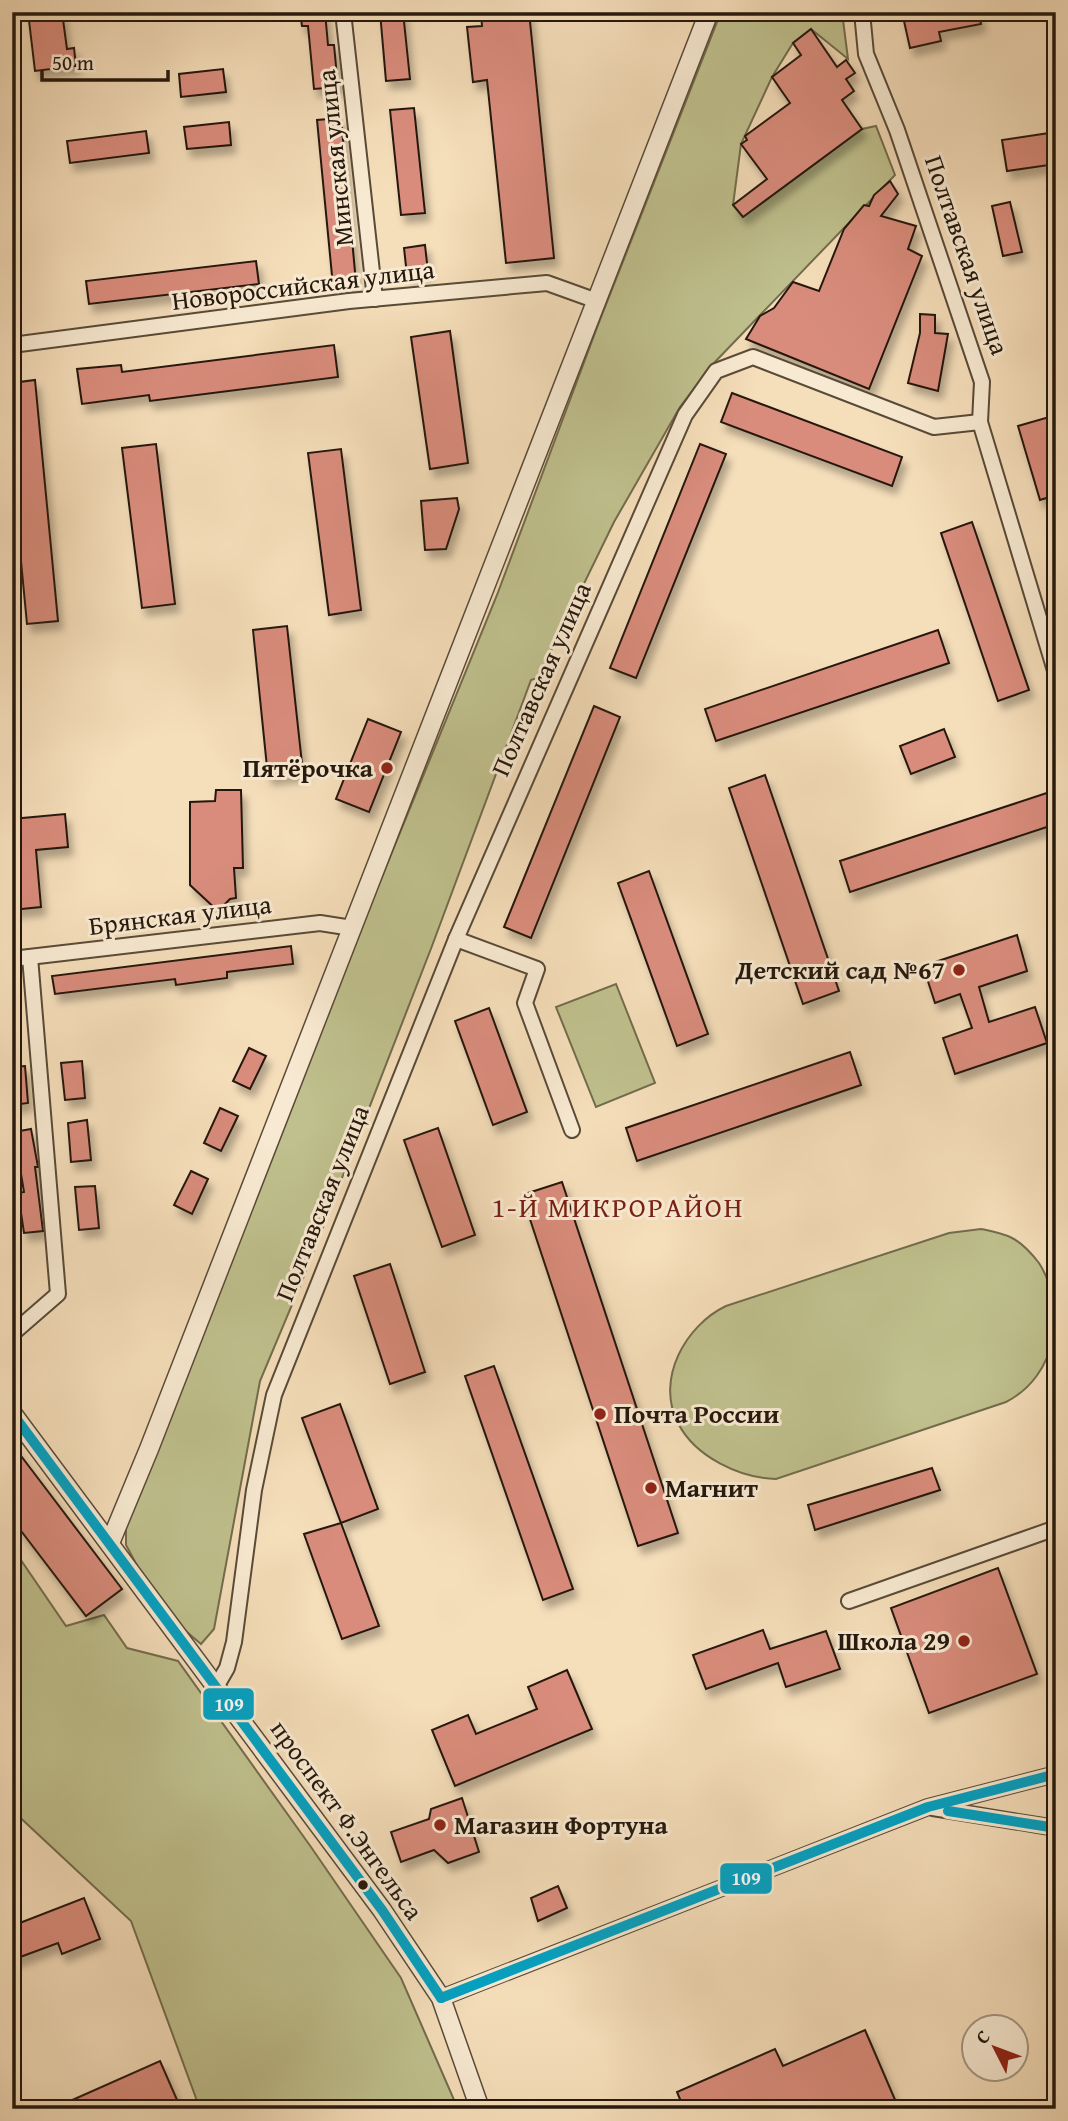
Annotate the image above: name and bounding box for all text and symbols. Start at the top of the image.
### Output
scale bar [42,38,168,82]
text: 50 m [52,47,94,78]
street label: Минская улица [306,67,363,248]
street label: Полтавская улица [915,150,1020,360]
street label: Новороссийская улица [169,249,437,320]
street label: Полтавская улица [480,575,601,782]
place label: Пятёрочка [243,748,374,787]
marker: Пятёрочка [379,760,395,776]
street label: Брянская улица [86,884,274,945]
place label: Детский сад №67 [734,950,945,989]
marker: Детский сад №67 [951,962,967,978]
street label: Полтавская улица [264,1098,379,1307]
district label: 1-Й МИКРОРАЙОН [492,1186,744,1227]
place label: Почта России [614,1394,779,1433]
marker: Почта России [592,1406,608,1422]
place label: Магнит [665,1468,758,1507]
marker: Магнит [643,1480,659,1496]
place label: Школа 29 [837,1621,950,1660]
marker: Школа 29 [956,1633,972,1649]
line badge: 109 [202,1687,255,1721]
text: 109 [214,1690,244,1718]
street label: проспект Ф.Энгельса [261,1712,434,1928]
place label: Магазин Фортуна [454,1805,668,1844]
marker: Магазин Фортуна [432,1817,448,1833]
line badge: 109 [719,1862,773,1895]
text: 109 [731,1864,761,1892]
unlabelled marker [356,1878,370,1892]
north arrow [960,2012,1030,2082]
text: С [968,2023,997,2050]

